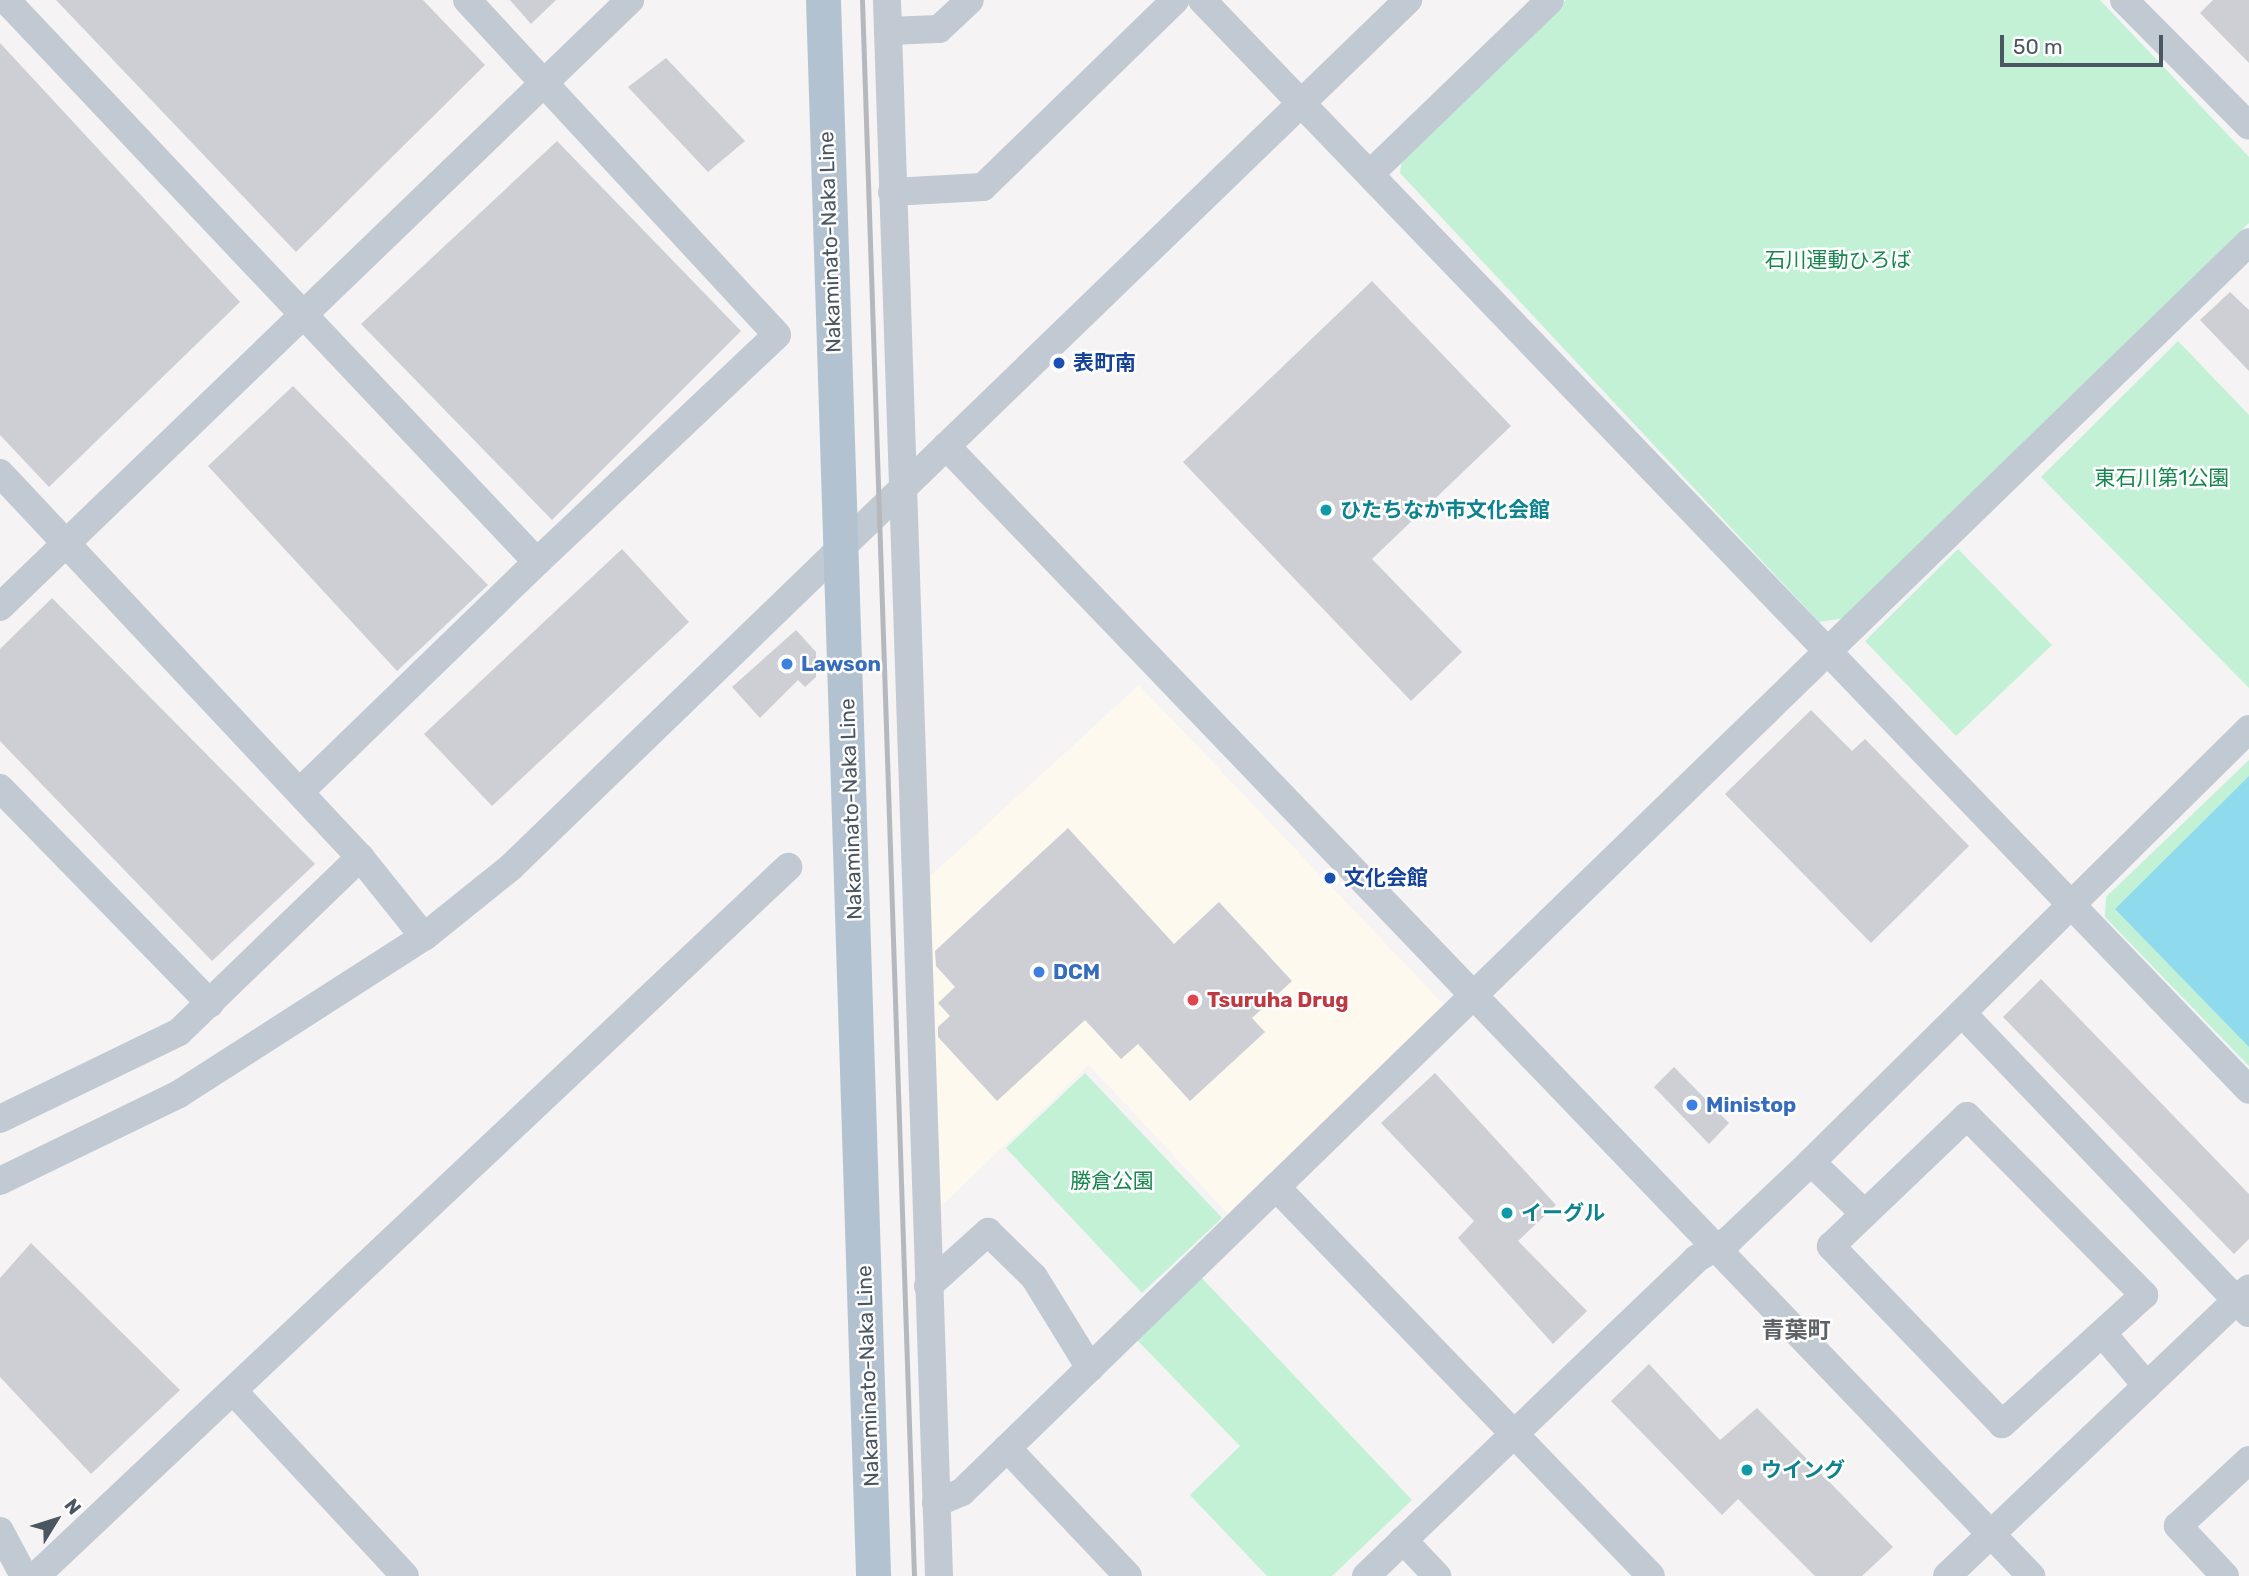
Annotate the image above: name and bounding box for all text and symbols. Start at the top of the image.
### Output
scale bar [2004,21,2167,65]
text: 50 m [2013,34,2063,59]
street label: Nakaminato-Naka Line [814,131,846,353]
park label: 石川運動ひろば [1765,247,1911,273]
place label: 表町南 [1073,350,1136,376]
marker: 表町南 [1051,355,1067,371]
park label: 東石川第1公園 [2095,465,2229,491]
place label: ひたちなか市文化会館 [1340,497,1550,523]
marker: ひたちなか市文化会館 [1318,502,1334,518]
place label: Lawson [801,651,881,677]
marker: Lawson [779,656,795,672]
street label: Nakaminato-Naka Line [835,698,867,920]
place label: 文化会館 [1344,865,1428,891]
marker: 文化会館 [1322,870,1338,886]
place label: DCM [1053,959,1100,985]
marker: DCM [1031,964,1047,980]
place label: Tsuruha Drug [1207,987,1348,1013]
marker: Tsuruha Drug [1185,992,1201,1008]
place label: Ministop [1706,1092,1796,1118]
marker: Ministop [1684,1097,1700,1113]
park label: 勝倉公園 [1070,1168,1154,1194]
place label: イーグル [1521,1200,1605,1226]
marker: イーグル [1499,1205,1515,1221]
street label: Nakaminato-Naka Line [852,1265,884,1487]
district label: 青葉町 [1762,1316,1830,1344]
place label: ウイング [1761,1457,1845,1483]
marker: ウイング [1739,1462,1755,1478]
north arrow [21,1485,91,1555]
text: N [60,1494,86,1519]

